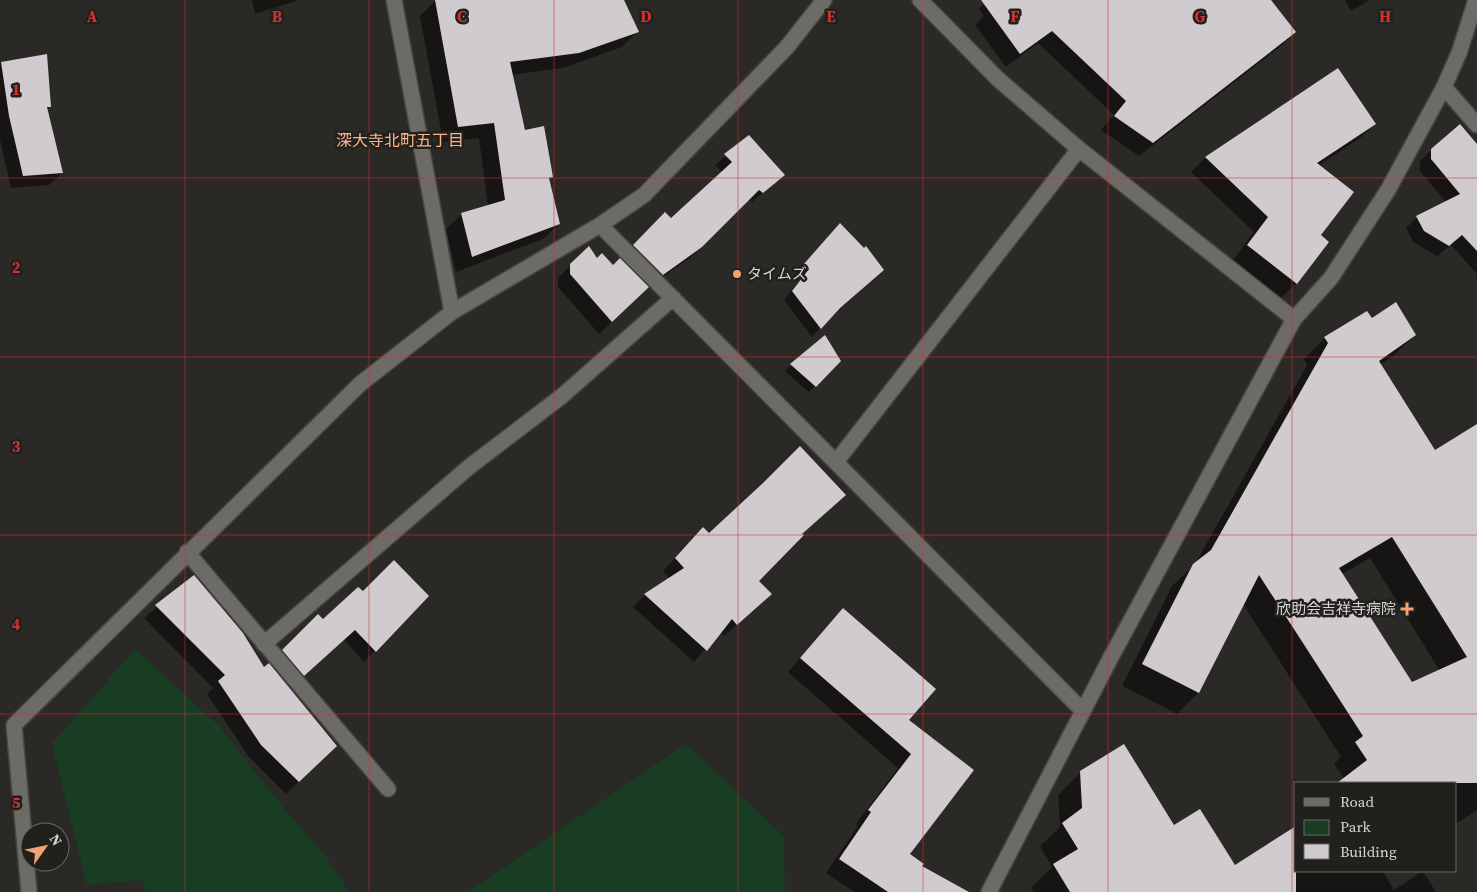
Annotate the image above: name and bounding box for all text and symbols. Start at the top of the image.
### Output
text: A [87,5,98,27]
text: B [272,5,283,27]
text: C [457,5,467,27]
text: D [640,5,652,27]
text: E [826,5,836,27]
text: F [1010,5,1020,27]
text: G [1195,5,1206,27]
text: H [1379,5,1391,27]
text: 1 [12,78,20,100]
district label: 深大寺北町五丁目 [336,129,464,151]
text: 2 [12,256,21,278]
place label: タイムズ [747,263,807,284]
marker: タイムズ [731,268,743,280]
text: 3 [12,435,21,457]
place label: 欣助会吉祥寺病院 [1276,598,1396,619]
marker: 欣助会吉祥寺病院 [1400,602,1414,616]
text: 4 [12,613,21,635]
legend [1294,782,1457,872]
text: 5 [12,791,21,813]
text: Road [1340,791,1374,812]
text: Park [1340,816,1372,837]
north arrow [20,822,70,872]
text: N [45,830,67,850]
text: Building [1340,841,1397,862]

